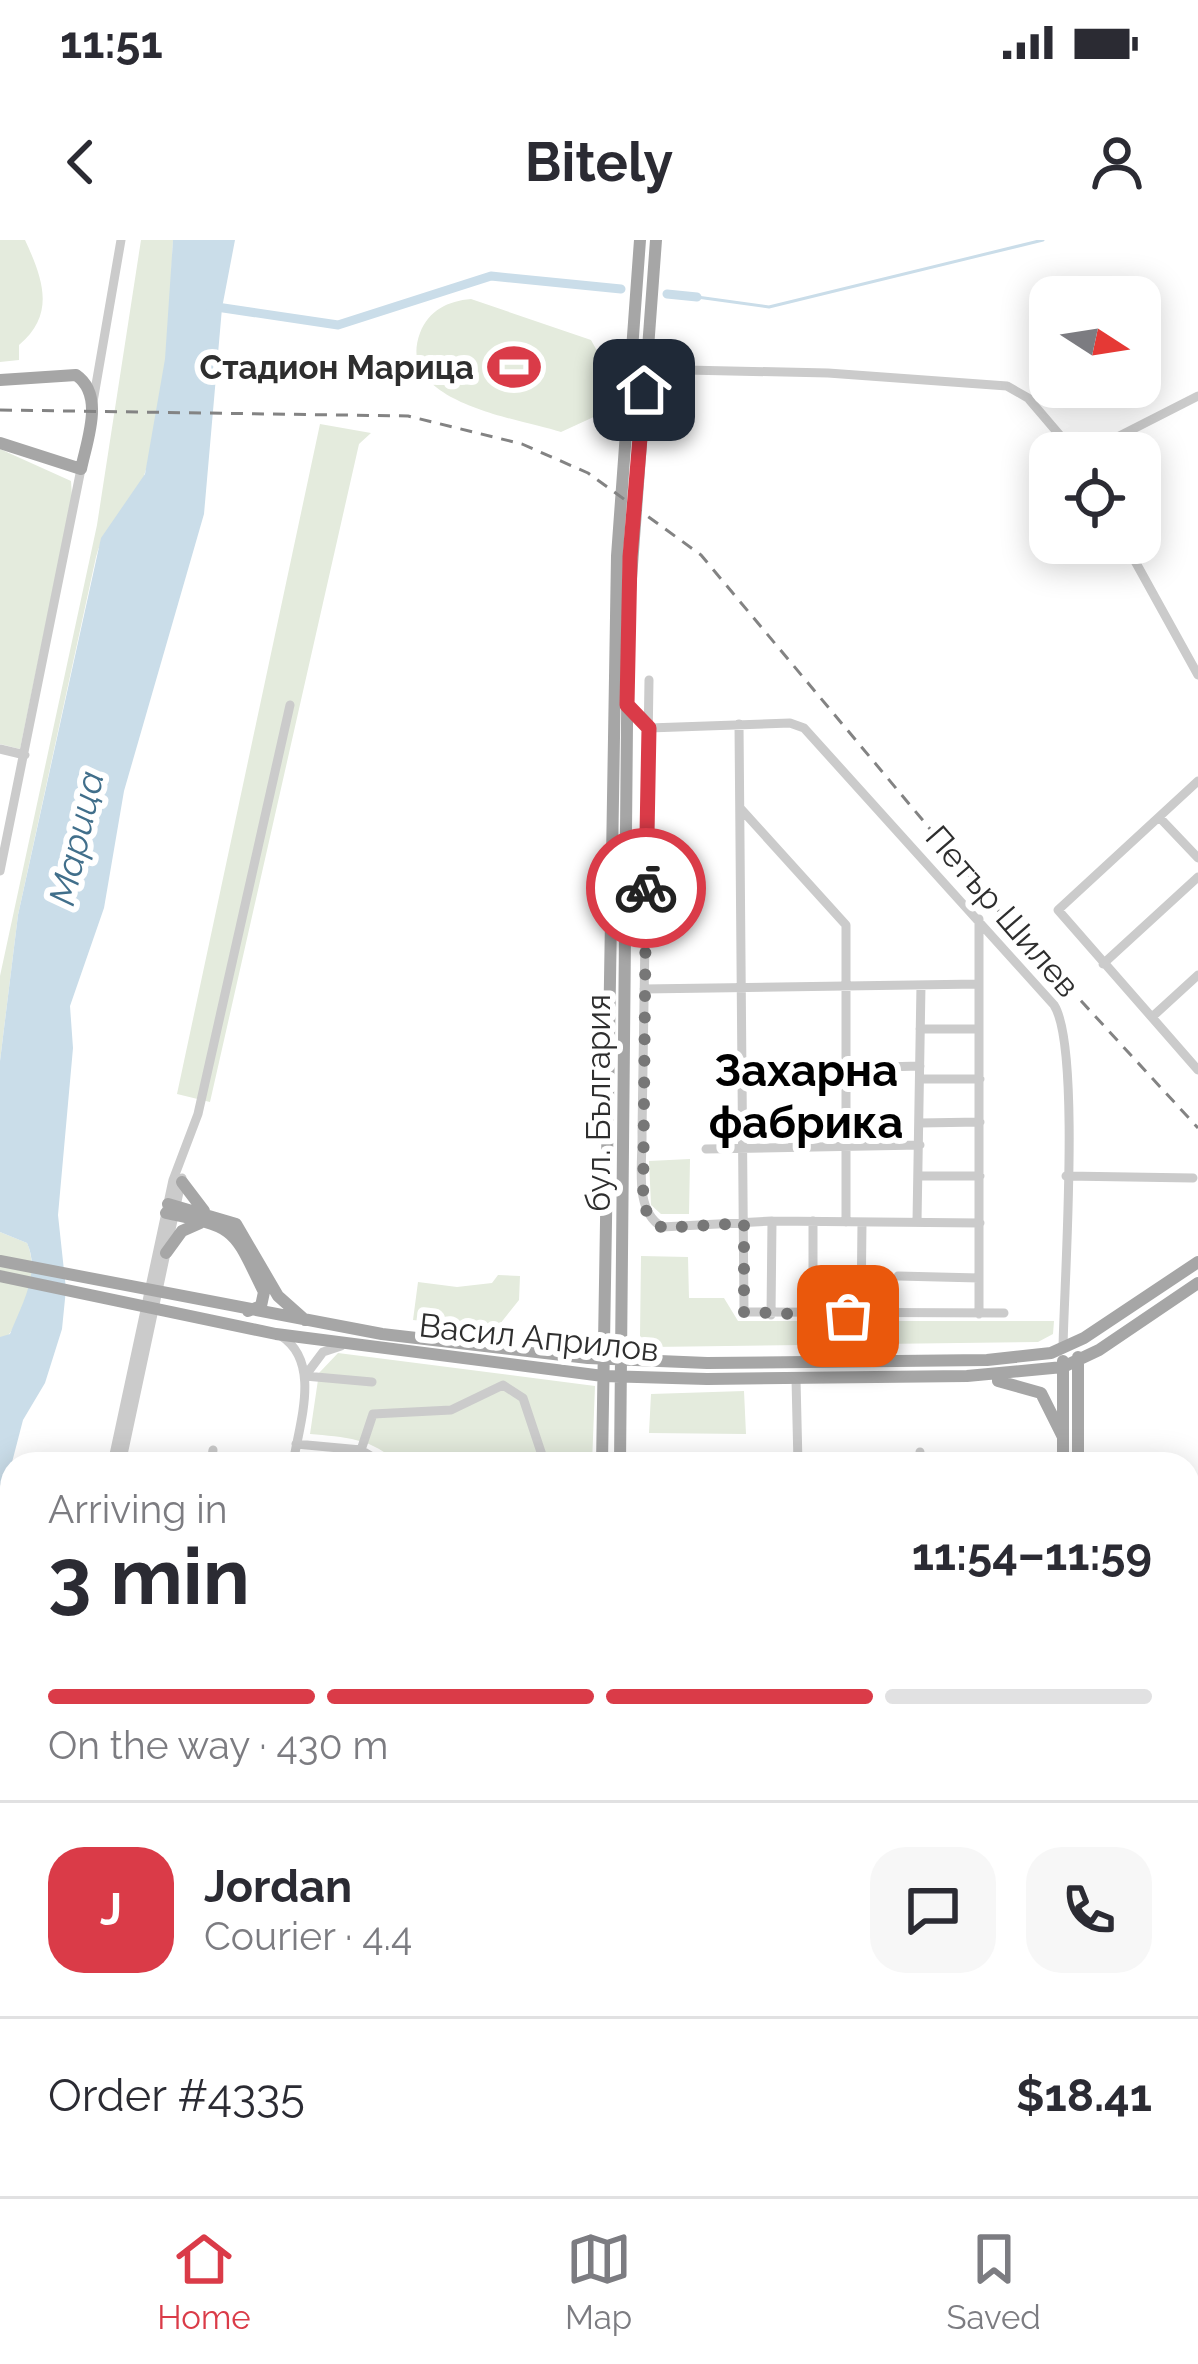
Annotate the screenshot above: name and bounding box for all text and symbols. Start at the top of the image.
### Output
text: 11:51 [60,16,163,69]
icon: back [48,129,114,195]
icon: person [1084,129,1150,195]
text: Bitely [525,130,673,194]
north arrow [1029,276,1161,408]
map controls [1029,276,1161,564]
sports icon: Стадион Марица [485,338,543,396]
pin [593,339,695,441]
place label: Стадион Марица [200,348,474,387]
icon: home [611,357,677,423]
button: locate [1029,432,1161,564]
water label: Марица [40,767,112,909]
street label: Петър Шилев [918,818,1087,1005]
courier [586,828,706,948]
icon: bike [613,855,679,921]
street label: бул. България [579,994,618,1212]
district label: Захарна фабрика [709,1044,903,1149]
pin [797,1265,899,1367]
icon: bag [815,1283,881,1349]
street label: Васил Априлов [417,1306,661,1369]
text: Arriving in [48,1486,228,1532]
text: 11:54–11:59 [912,1528,1152,1581]
text: 3 min [48,1531,250,1622]
text: On the way · 430 m [48,1722,388,1768]
button: chat [870,1847,996,1973]
button: phone [1026,1847,1152,1973]
text: Jordan [204,1860,352,1913]
text: J [100,1883,122,1936]
text: Courier · 4.4 [204,1913,412,1959]
text: Order #4335 [48,2069,305,2122]
text: $18.41 [1016,2069,1152,2122]
tab: Home [157,2226,251,2337]
tab: Map [565,2226,632,2337]
tab: Saved [946,2226,1041,2337]

